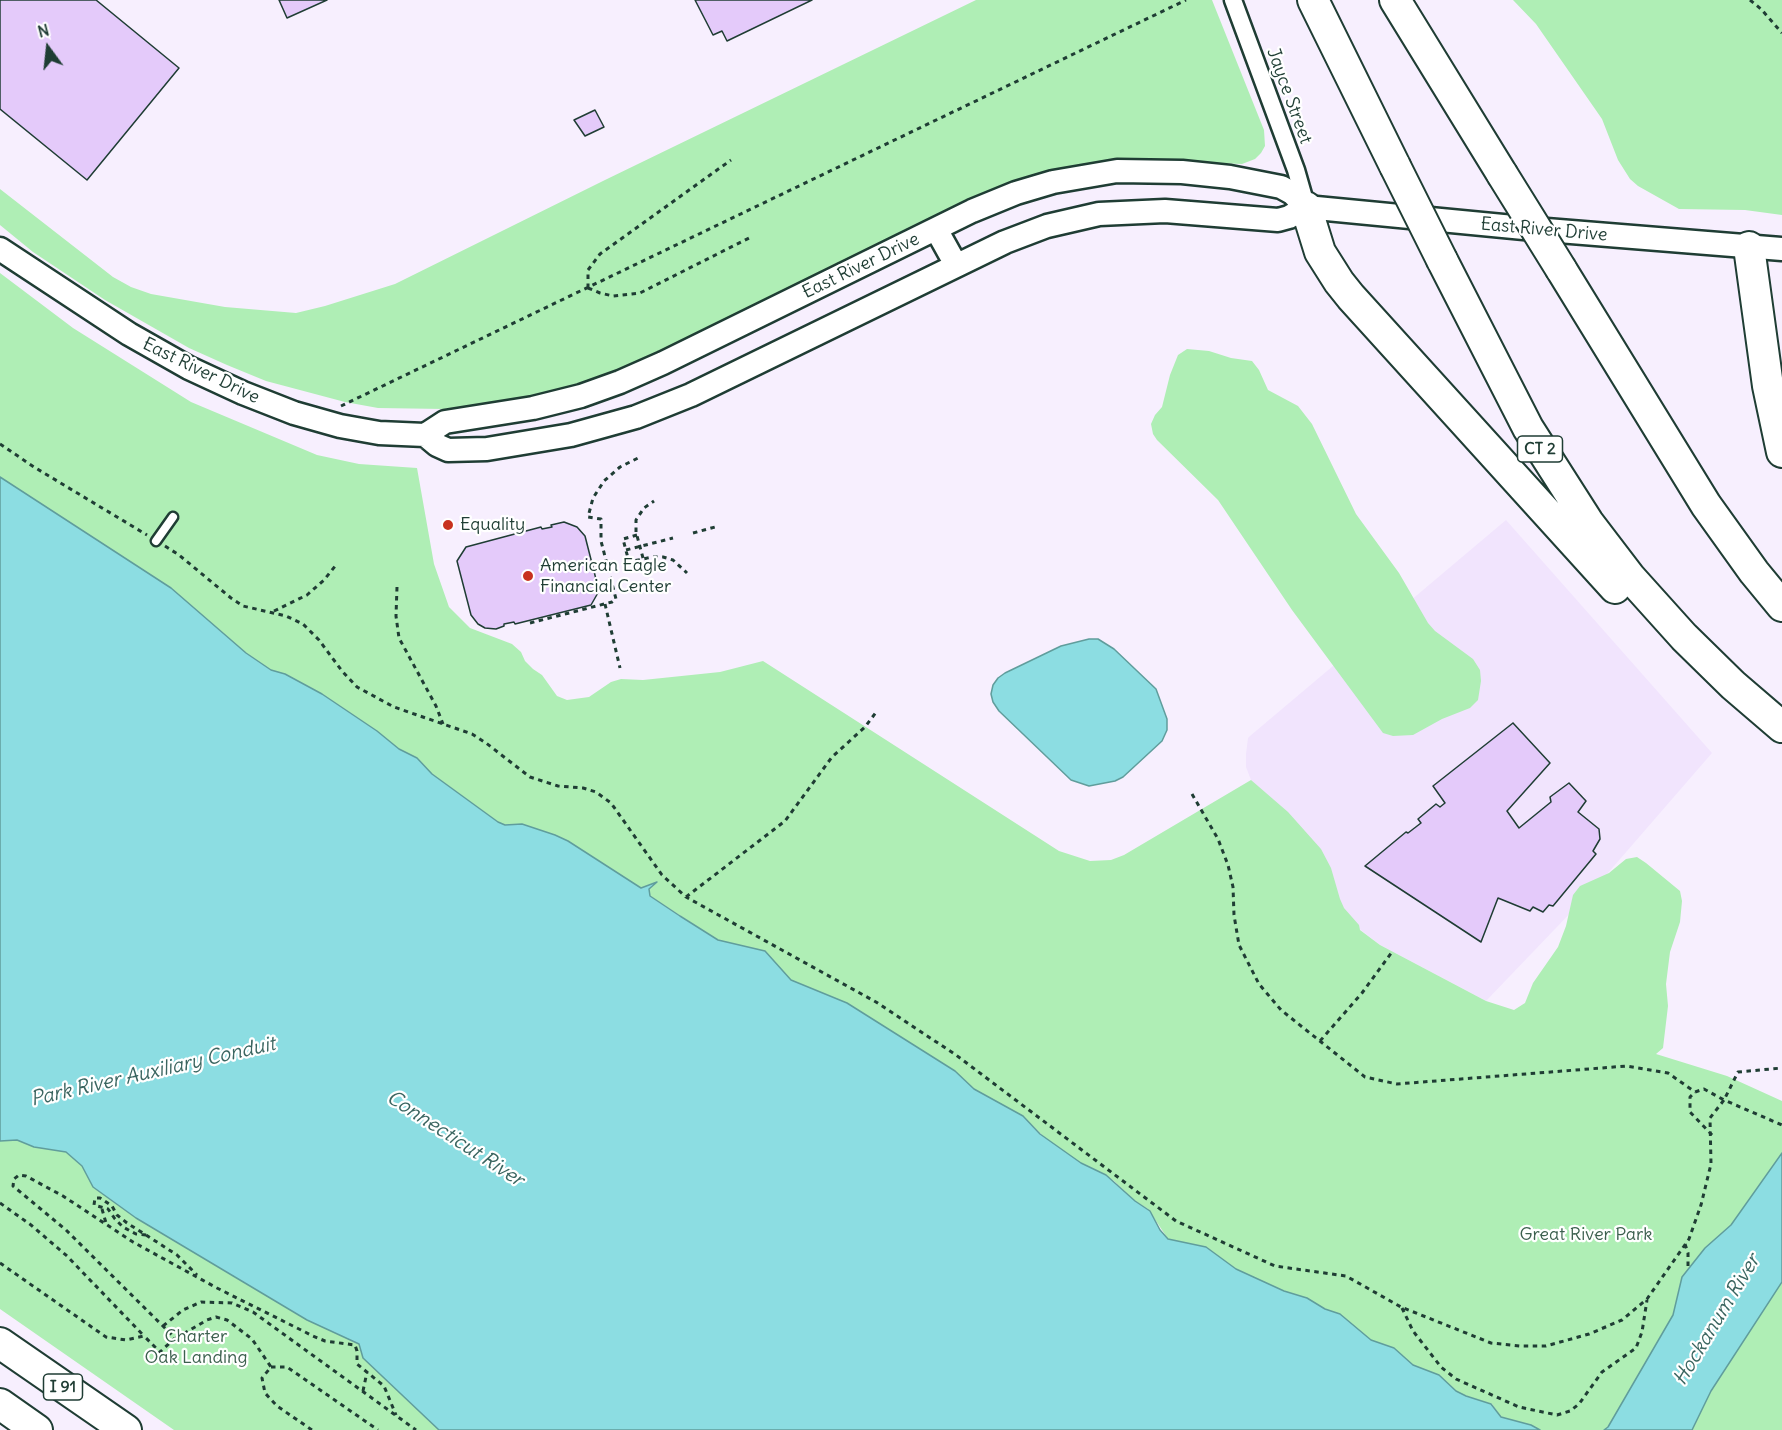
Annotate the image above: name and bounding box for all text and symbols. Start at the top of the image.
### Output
north arrow [18,18,78,78]
text: N [35,20,51,42]
street label: Jayce Street [1262,45,1316,147]
street label: East River Drive [1480,214,1608,246]
street label: East River Drive [799,228,923,304]
street label: East River Drive [139,333,263,409]
road number: CT 2 [1518,436,1562,462]
place label: Equality [460,514,525,536]
marker: Equality [441,518,455,532]
place label: American Eagle Financial Center [540,555,671,598]
marker: American Eagle Financial Center [521,569,535,583]
water label: Park River Auxiliary Conduit [28,1032,278,1112]
water label: Connecticut River [382,1086,528,1192]
park label: Great River Park [1520,1224,1652,1246]
water label: Hockanum River [1668,1250,1766,1390]
park label: Charter Oak Landing [144,1326,248,1368]
road number: I 91 [44,1374,82,1400]

